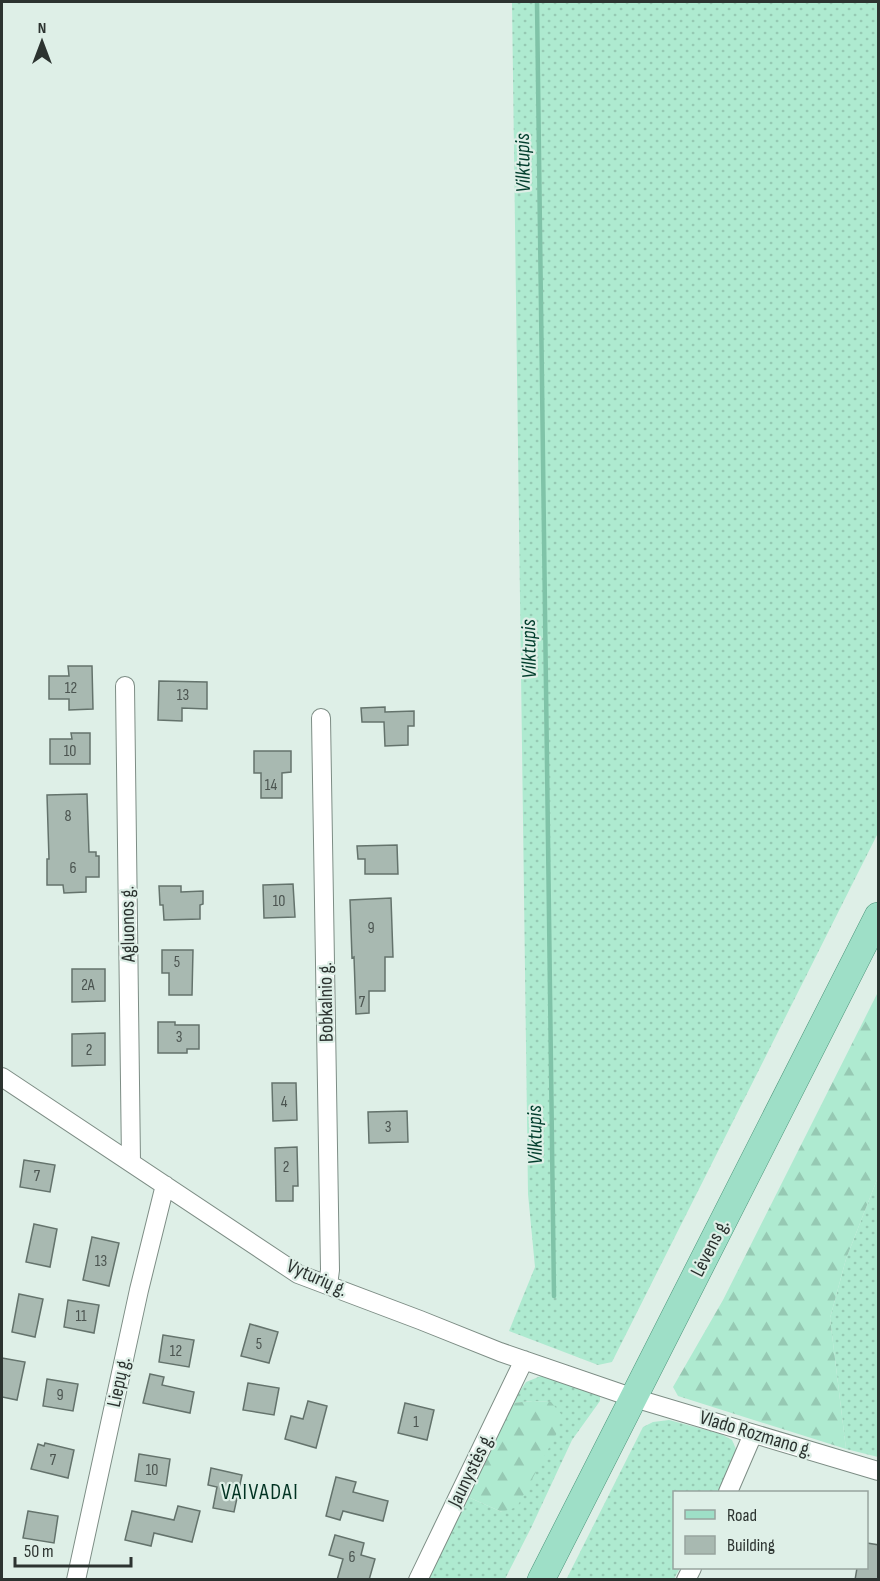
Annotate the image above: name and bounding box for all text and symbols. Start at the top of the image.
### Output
north arrow [12,12,72,72]
text: N [38,19,46,38]
water label: Vilktupis [510,133,536,193]
water label: Vilktupis [516,619,542,679]
house number: 12 [65,679,77,698]
house number: 13 [177,686,189,705]
house number: 10 [64,742,76,761]
house number: 14 [265,776,277,795]
house number: 8 [64,807,72,826]
house number: 6 [69,859,77,878]
street label: Agluonos g. [115,886,141,963]
house number: 10 [273,892,285,911]
house number: 9 [367,919,375,938]
house number: 5 [174,953,180,972]
street label: Bobkalnio g. [313,962,339,1042]
house number: 2A [81,976,95,995]
house number: 7 [359,993,366,1012]
house number: 3 [176,1028,182,1047]
house number: 2 [86,1041,92,1060]
house number: 4 [281,1093,288,1112]
water label: Vilktupis [522,1105,548,1165]
house number: 3 [385,1118,391,1137]
house number: 2 [283,1158,289,1177]
house number: 7 [34,1167,41,1186]
street label: Lėvens g. [685,1215,735,1281]
house number: 13 [95,1252,107,1271]
street label: Vyturių g. [283,1254,351,1302]
house number: 11 [75,1307,87,1326]
house number: 5 [256,1335,262,1354]
house number: 12 [170,1342,182,1361]
street label: Liepų g. [102,1355,136,1409]
house number: 9 [56,1386,64,1405]
street label: Vlado Rozmano g. [697,1405,815,1463]
house number: 1 [413,1413,419,1432]
street label: Jaunystės g. [442,1429,499,1512]
house number: 7 [50,1451,57,1470]
house number: 10 [146,1461,158,1480]
district label: VAIVADAI [221,1479,299,1506]
legend [673,1491,868,1569]
text: Road [727,1505,757,1526]
scale bar [15,1530,130,1568]
text: Building [727,1535,775,1556]
text: 50 m [24,1541,54,1562]
house number: 6 [348,1548,356,1567]

